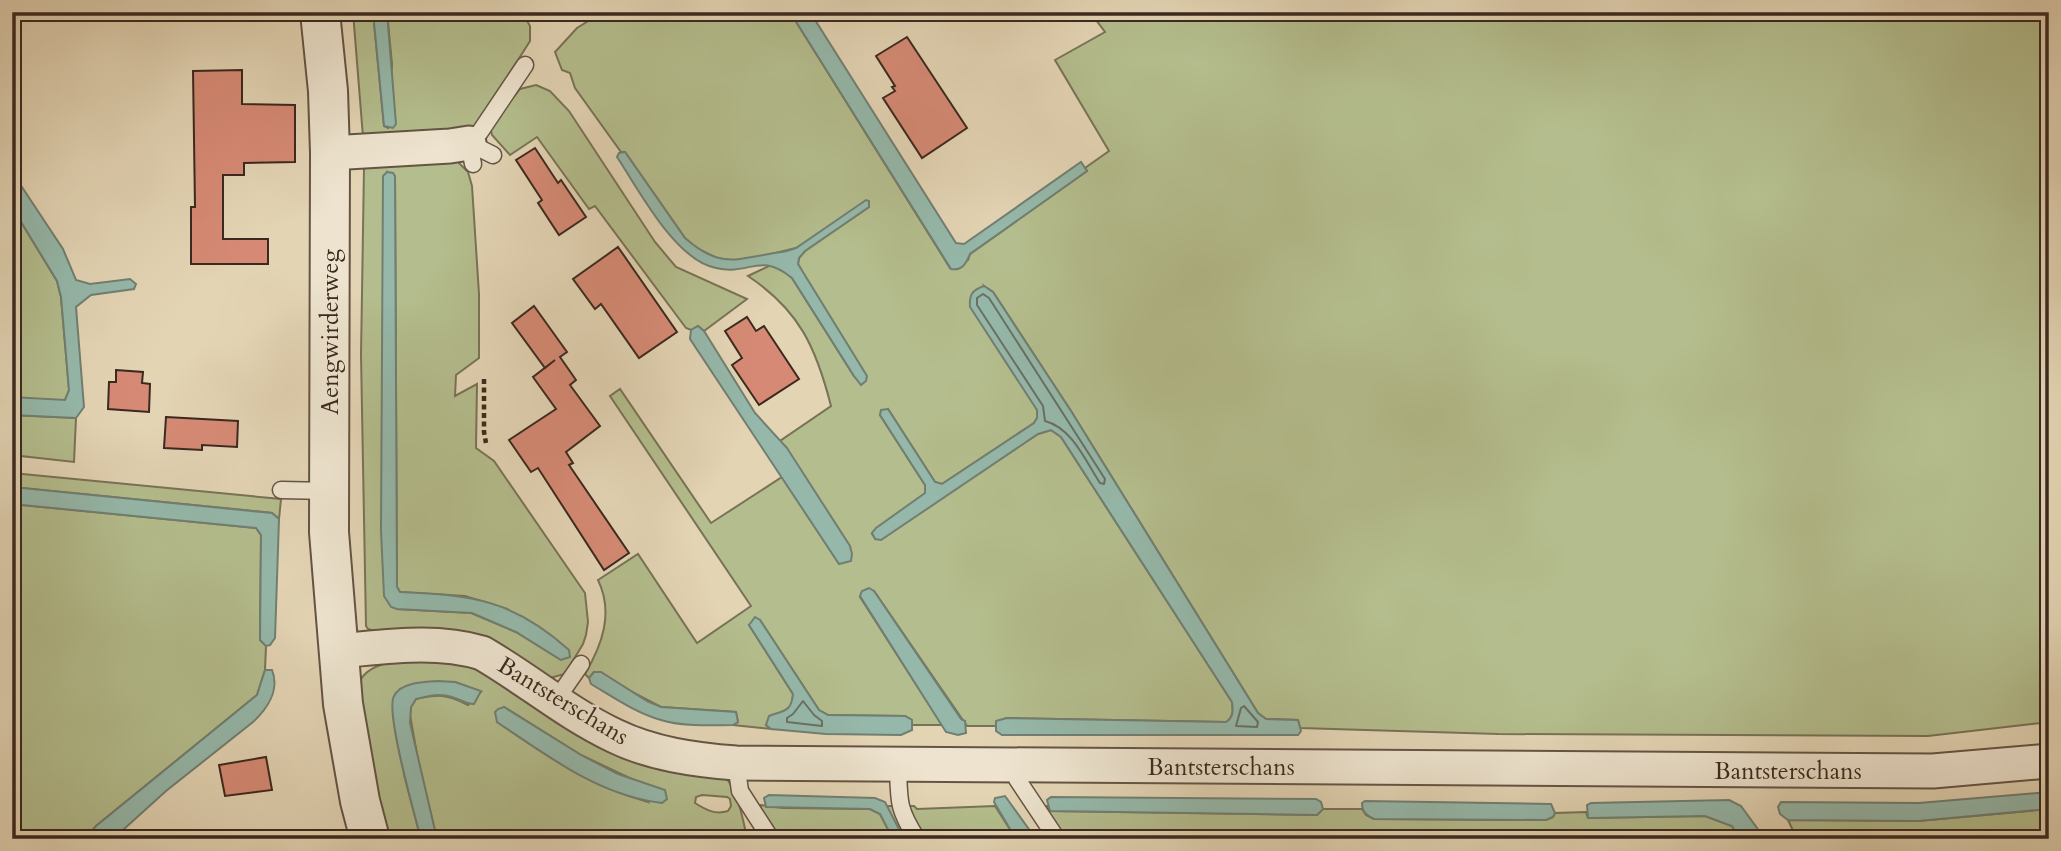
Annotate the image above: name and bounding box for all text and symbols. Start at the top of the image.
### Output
street label: Aengwirderweg [314,249,347,415]
street label: Bantsterschans [491,649,635,753]
street label: Bantsterschans [1147,751,1295,784]
street label: Bantsterschans [1714,755,1862,788]

